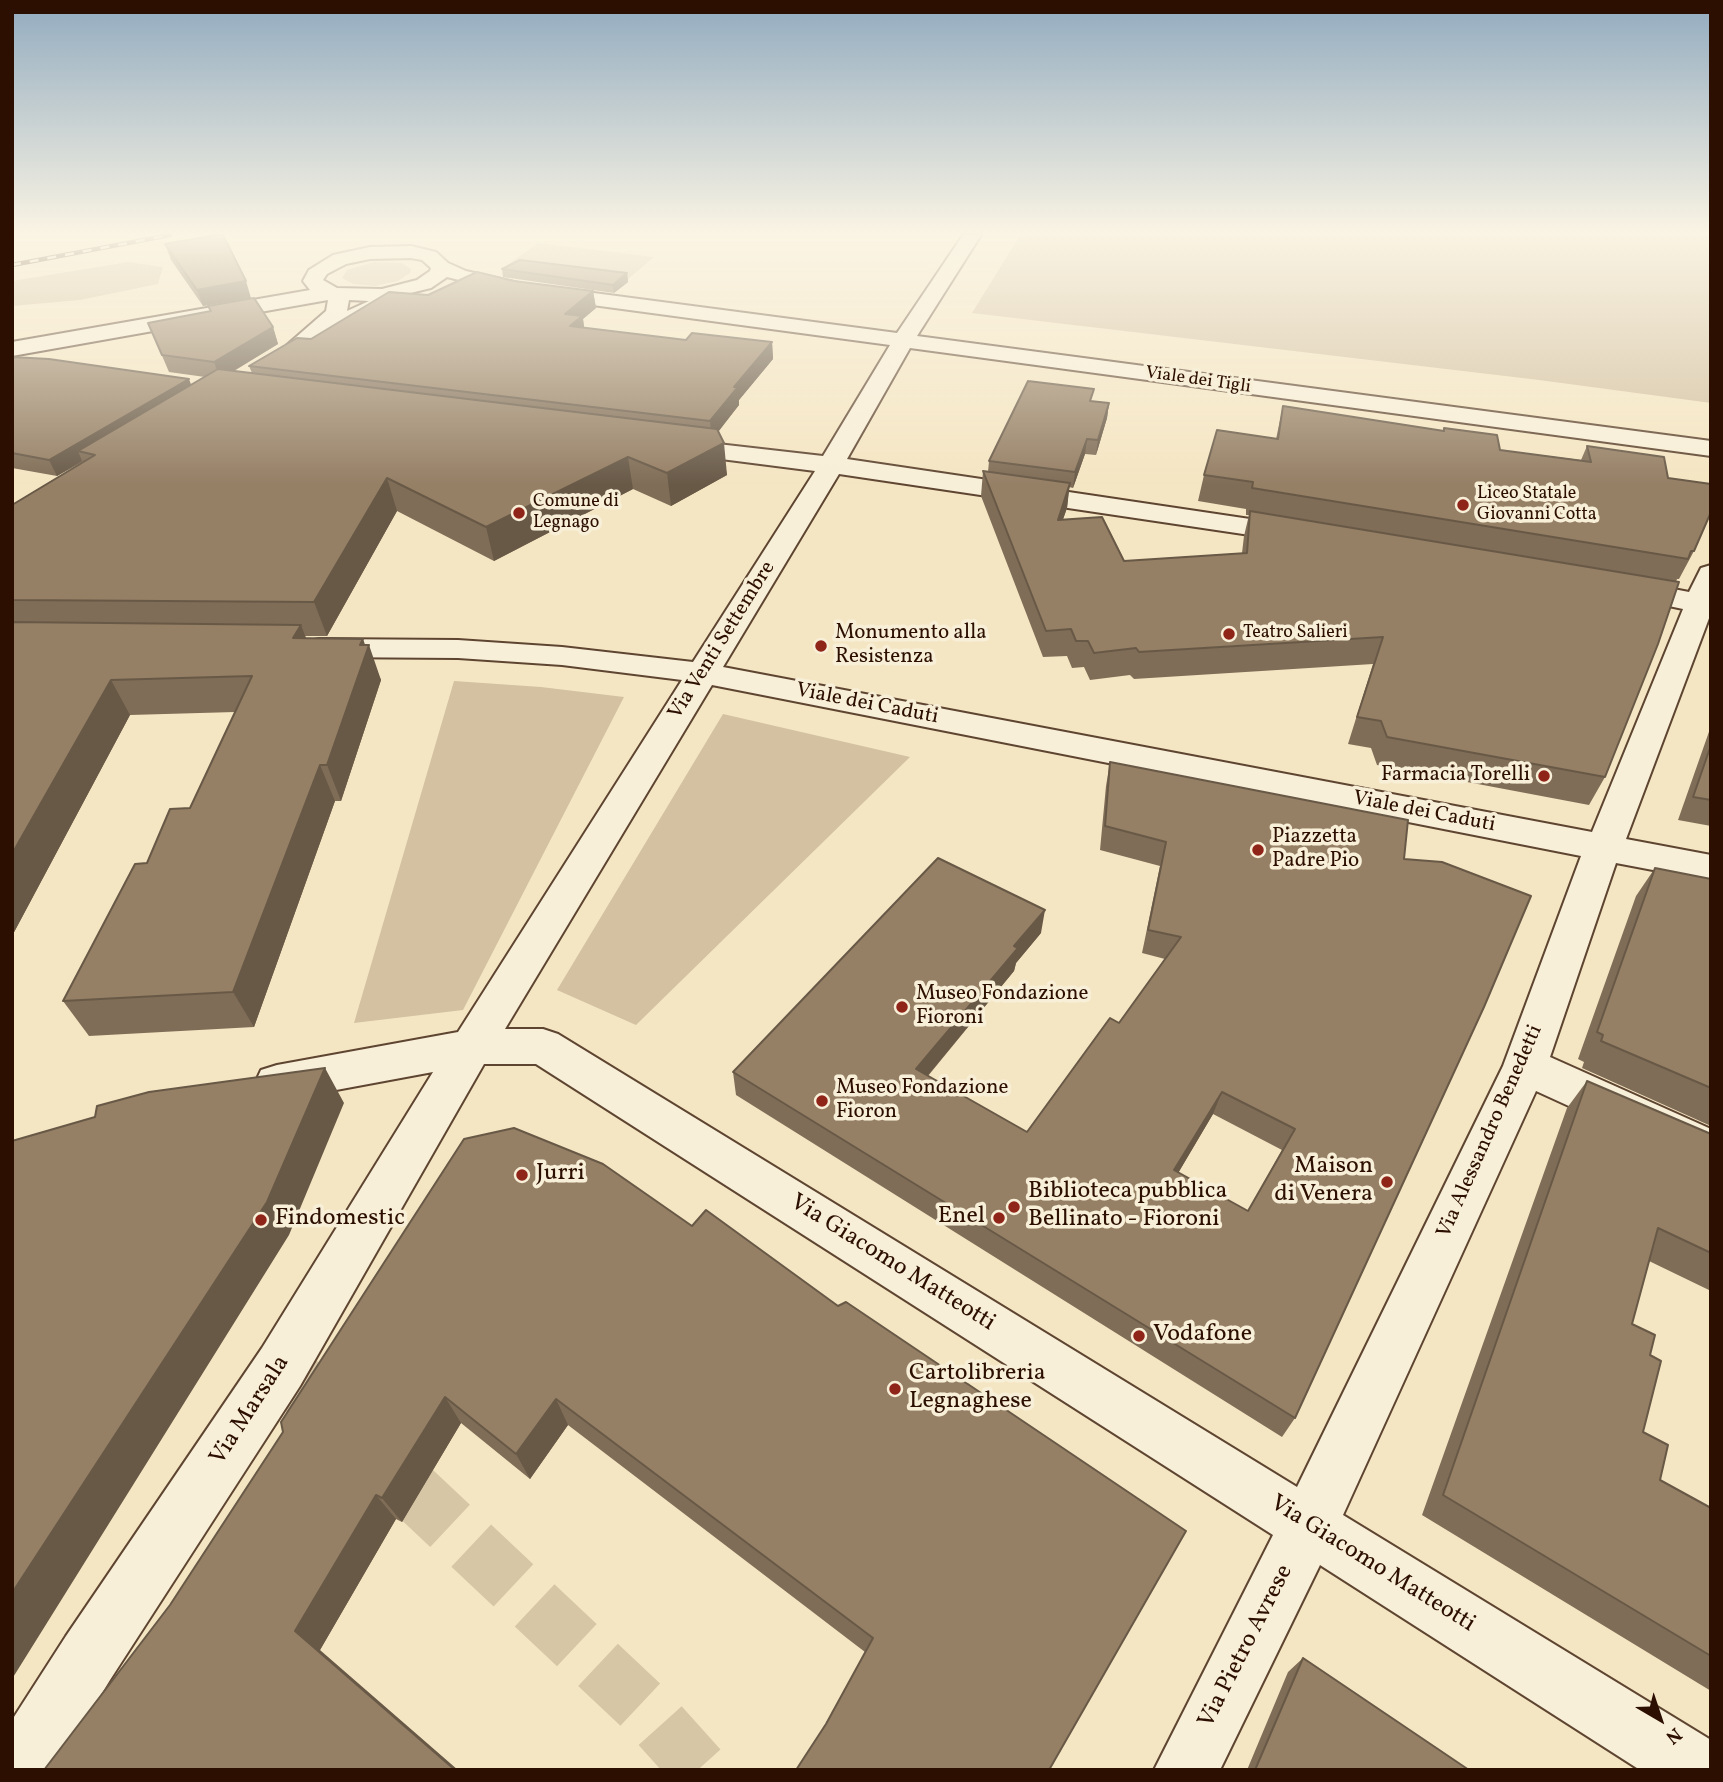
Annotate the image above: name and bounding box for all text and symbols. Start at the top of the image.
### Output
street label: Viale dei Tigli [1144,363,1252,399]
place label: Liceo Statale Giovanni Cotta [1477,484,1597,526]
place label: Comune di Legnago [533,492,619,534]
marker: Liceo Statale Giovanni Cotta [1455,497,1471,513]
marker: Comune di Legnago [511,505,527,521]
street label: Via Venti Settembre [664,557,782,725]
place label: Monumento alla Resistenza [835,621,987,671]
place label: Teatro Salieri [1243,623,1348,645]
marker: Teatro Salieri [1221,626,1237,642]
marker: Monumento alla Resistenza [813,638,829,654]
street label: Viale dei Caduti [794,679,940,731]
place label: Farmacia Torelli [1381,763,1530,789]
marker: Farmacia Torelli [1536,768,1552,784]
street label: Viale dei Caduti [1351,787,1497,839]
place label: Piazzetta Padre Pio [1272,825,1359,875]
marker: Piazzetta Padre Pio [1250,842,1266,858]
place label: Museo Fondazione Fioroni [916,982,1089,1032]
marker: Museo Fondazione Fioroni [894,999,910,1015]
street label: Via Alessandro Benedetti [1433,1022,1549,1242]
place label: Museo Fondazione Fioron [836,1076,1009,1126]
marker: Museo Fondazione Fioron [814,1093,830,1109]
place label: Maison di Venera [1274,1154,1373,1210]
place label: Jurri [536,1161,585,1189]
marker: Jurri [514,1167,530,1183]
marker: Maison di Venera [1379,1174,1395,1190]
place label: Biblioteca pubblica Bellinato - Fioroni [1028,1179,1227,1235]
street label: Via Giacomo Matteotti [784,1189,1000,1339]
marker: Biblioteca pubblica Bellinato - Fioroni [1006,1199,1022,1215]
place label: Enel [938,1204,985,1232]
place label: Findomestic [275,1206,405,1234]
marker: Enel [991,1210,1007,1226]
marker: Findomestic [253,1212,269,1228]
place label: Vodafone [1153,1322,1252,1350]
marker: Vodafone [1131,1328,1147,1344]
street label: Via Marsala [205,1351,297,1471]
place label: Cartolibreria Legnaghese [909,1361,1046,1417]
marker: Cartolibreria Legnaghese [887,1381,903,1397]
street label: Via Giacomo Matteotti [1264,1490,1480,1640]
street label: Via Pietro Avrese [1194,1561,1300,1733]
north arrow [1625,1684,1695,1754]
text: N [1660,1721,1687,1750]

